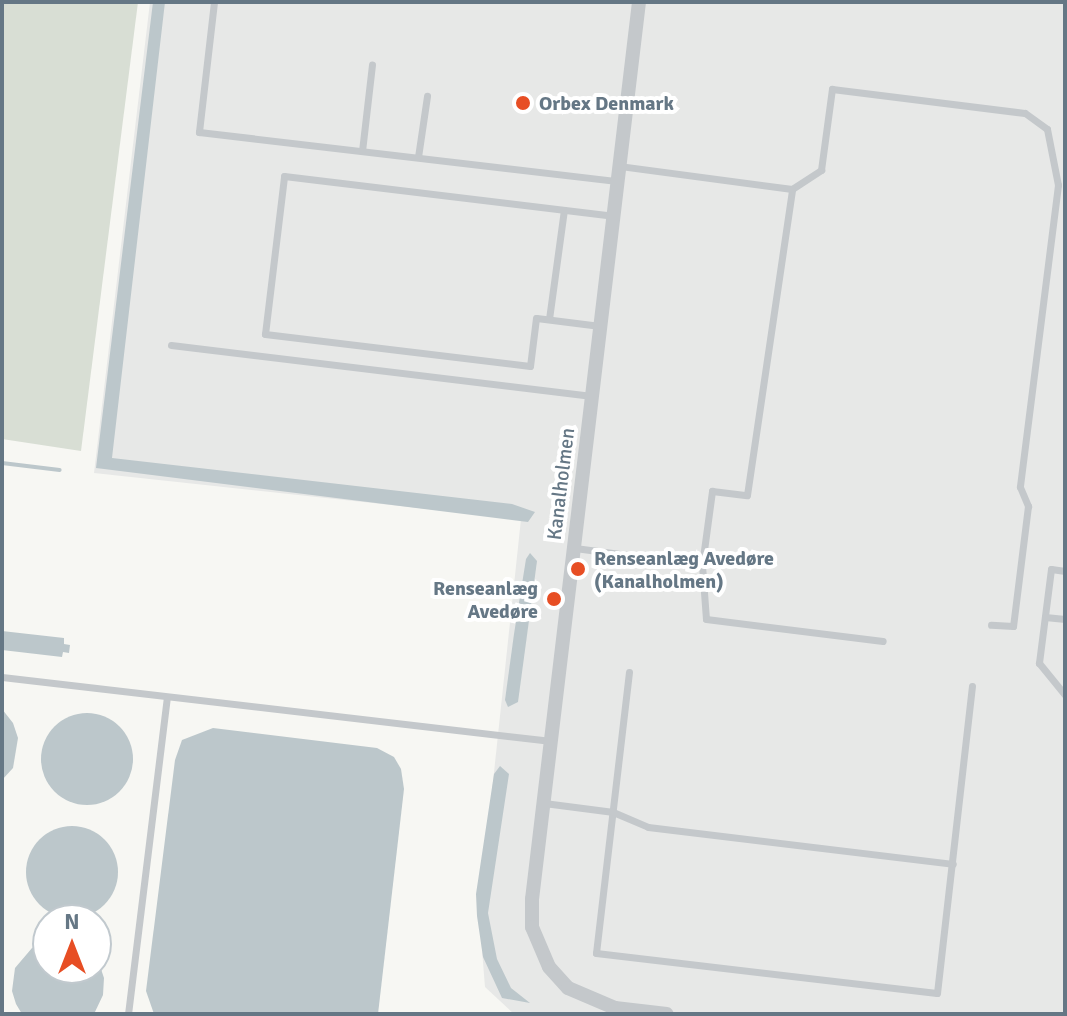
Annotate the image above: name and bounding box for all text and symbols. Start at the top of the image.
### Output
place label: Orbex Denmark [539,91,674,115]
marker: Orbex Denmark [514,94,532,112]
street label: Kanalholmen [542,426,580,542]
place label: Renseanlæg Avedøre (Kanalholmen) [594,546,774,593]
marker: Renseanlæg Avedøre (Kanalholmen) [569,560,587,578]
place label: Renseanlæg Avedøre [433,576,538,623]
marker: Renseanlæg Avedøre [545,590,563,608]
north arrow [32,904,112,984]
text: N [64,908,80,935]

